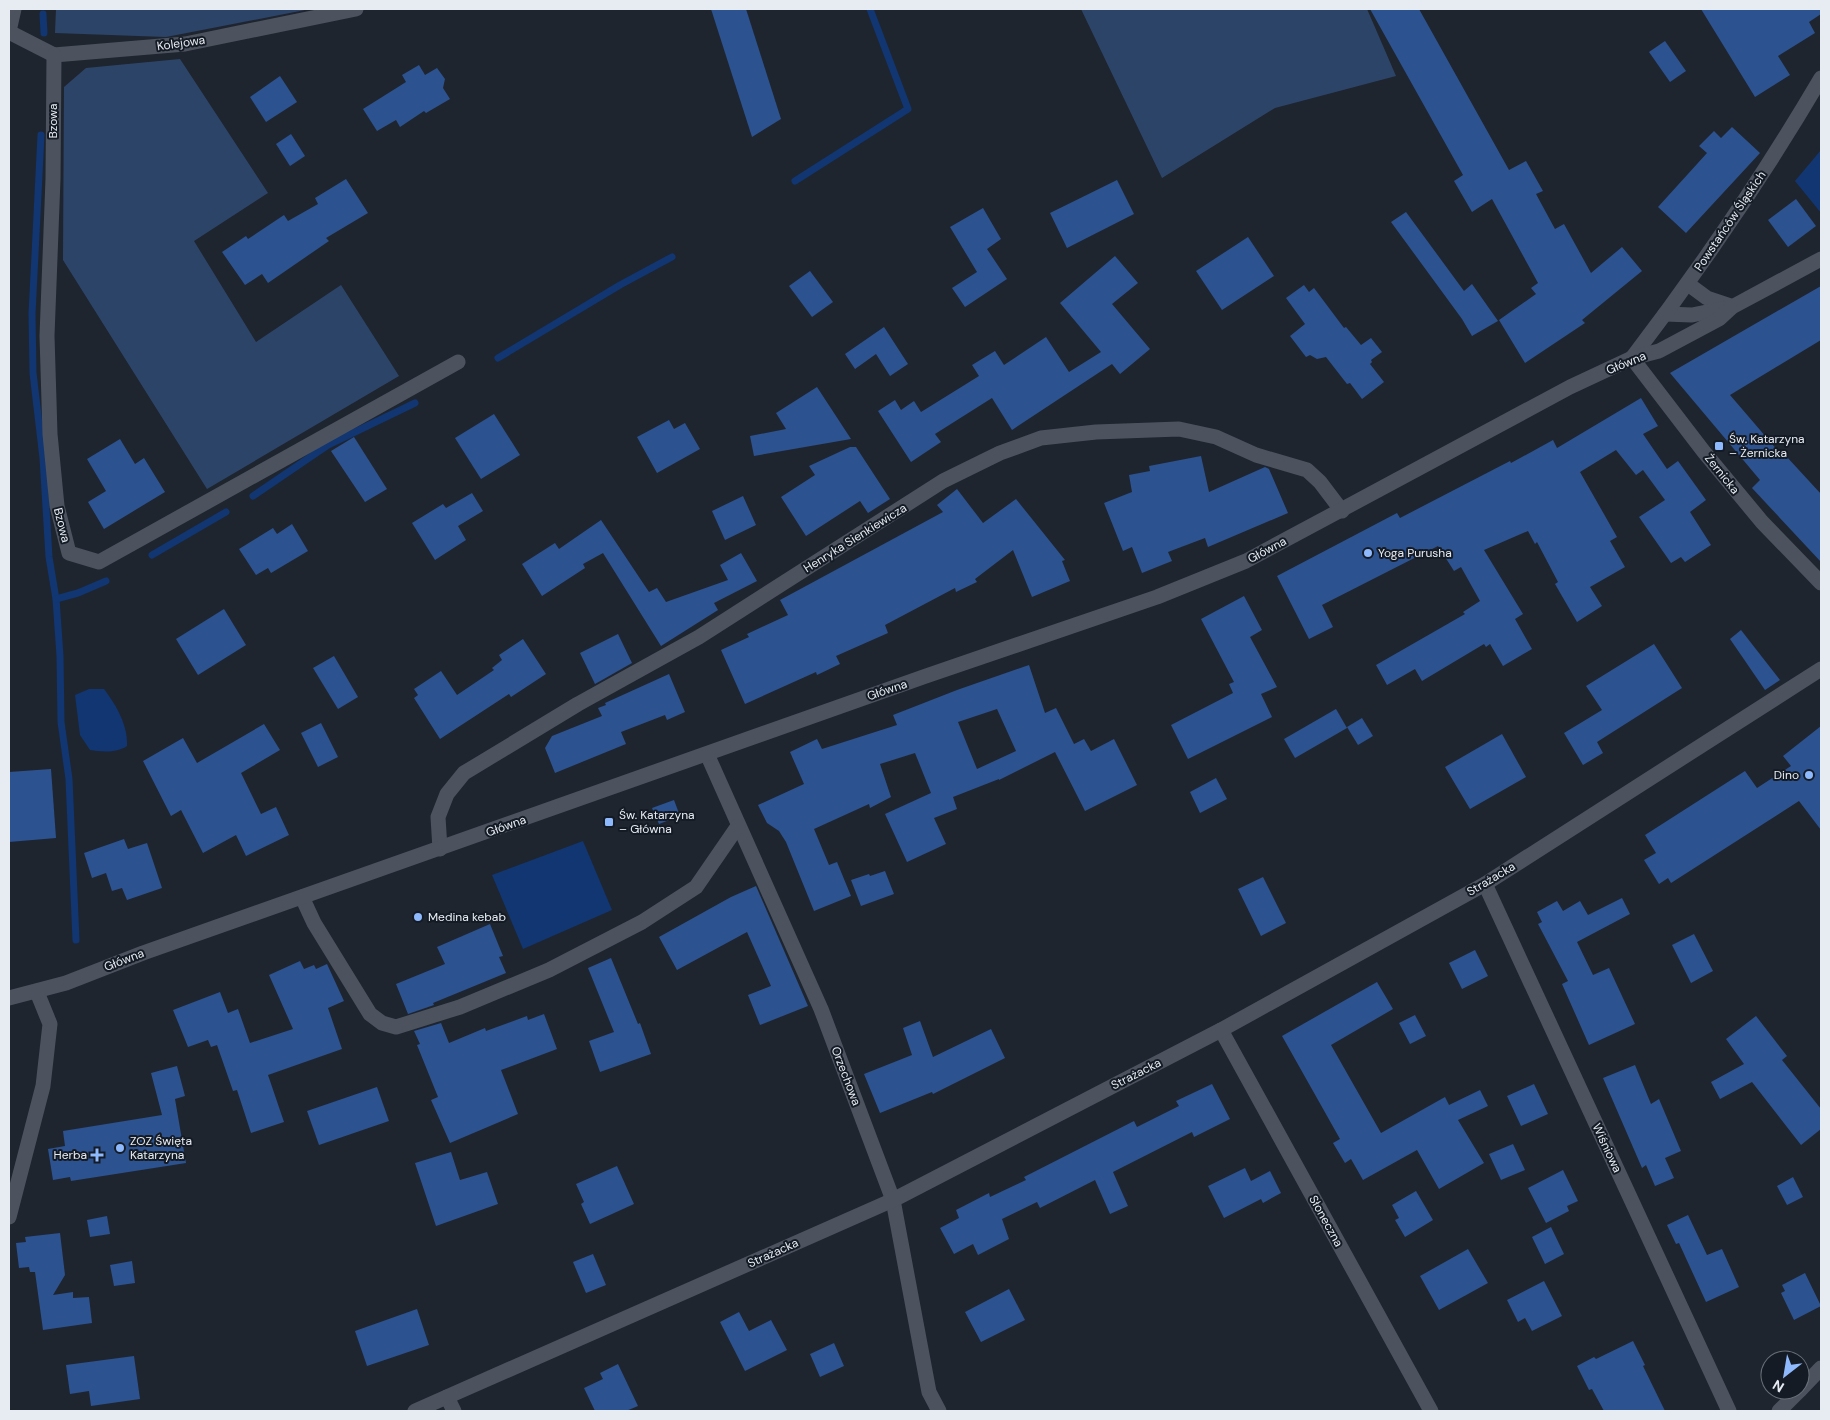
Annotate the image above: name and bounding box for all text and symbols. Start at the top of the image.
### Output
street label: Kolejowa [156,32,206,54]
street label: Bzowa [45,103,61,139]
street label: Powstańców Śląskich [1691,168,1770,274]
street label: Główna [1604,348,1648,378]
place label: Św. Katarzyna – Żernicka [1729,431,1805,461]
marker: Św. Katarzyna – Żernicka [1713,440,1725,452]
street label: Żernicka [1701,451,1743,497]
street label: Henryka Sienkiewicza [800,500,910,576]
street label: Bzowa [50,506,74,544]
street label: Główna [1245,533,1289,567]
place label: Yoga Purusha [1378,545,1452,561]
marker: Yoga Purusha [1362,547,1374,559]
street label: Główna [865,676,909,704]
place label: Dino [1774,767,1799,783]
marker: Dino [1803,769,1815,781]
place label: Św. Katarzyna – Główna [619,807,695,837]
street label: Główna [484,811,528,841]
marker: Św. Katarzyna – Główna [603,816,615,828]
street label: Strażacka [1464,858,1518,900]
place label: Medina kebab [428,909,506,925]
marker: Medina kebab [412,911,424,923]
street label: Główna [102,945,146,975]
street label: Orzechowa [827,1044,865,1108]
street label: Strażacka [1108,1055,1164,1093]
street label: Wiśniowa [1589,1121,1625,1175]
place label: ZOZ Święta Katarzyna [130,1133,192,1163]
marker: ZOZ Święta Katarzyna [114,1142,126,1154]
place label: Herba [54,1147,87,1163]
marker: Herba [91,1149,103,1161]
street label: Słoneczna [1305,1192,1347,1250]
street label: Strażacka [745,1235,801,1271]
north arrow [1760,1350,1810,1400]
text: N [1769,1376,1787,1396]

